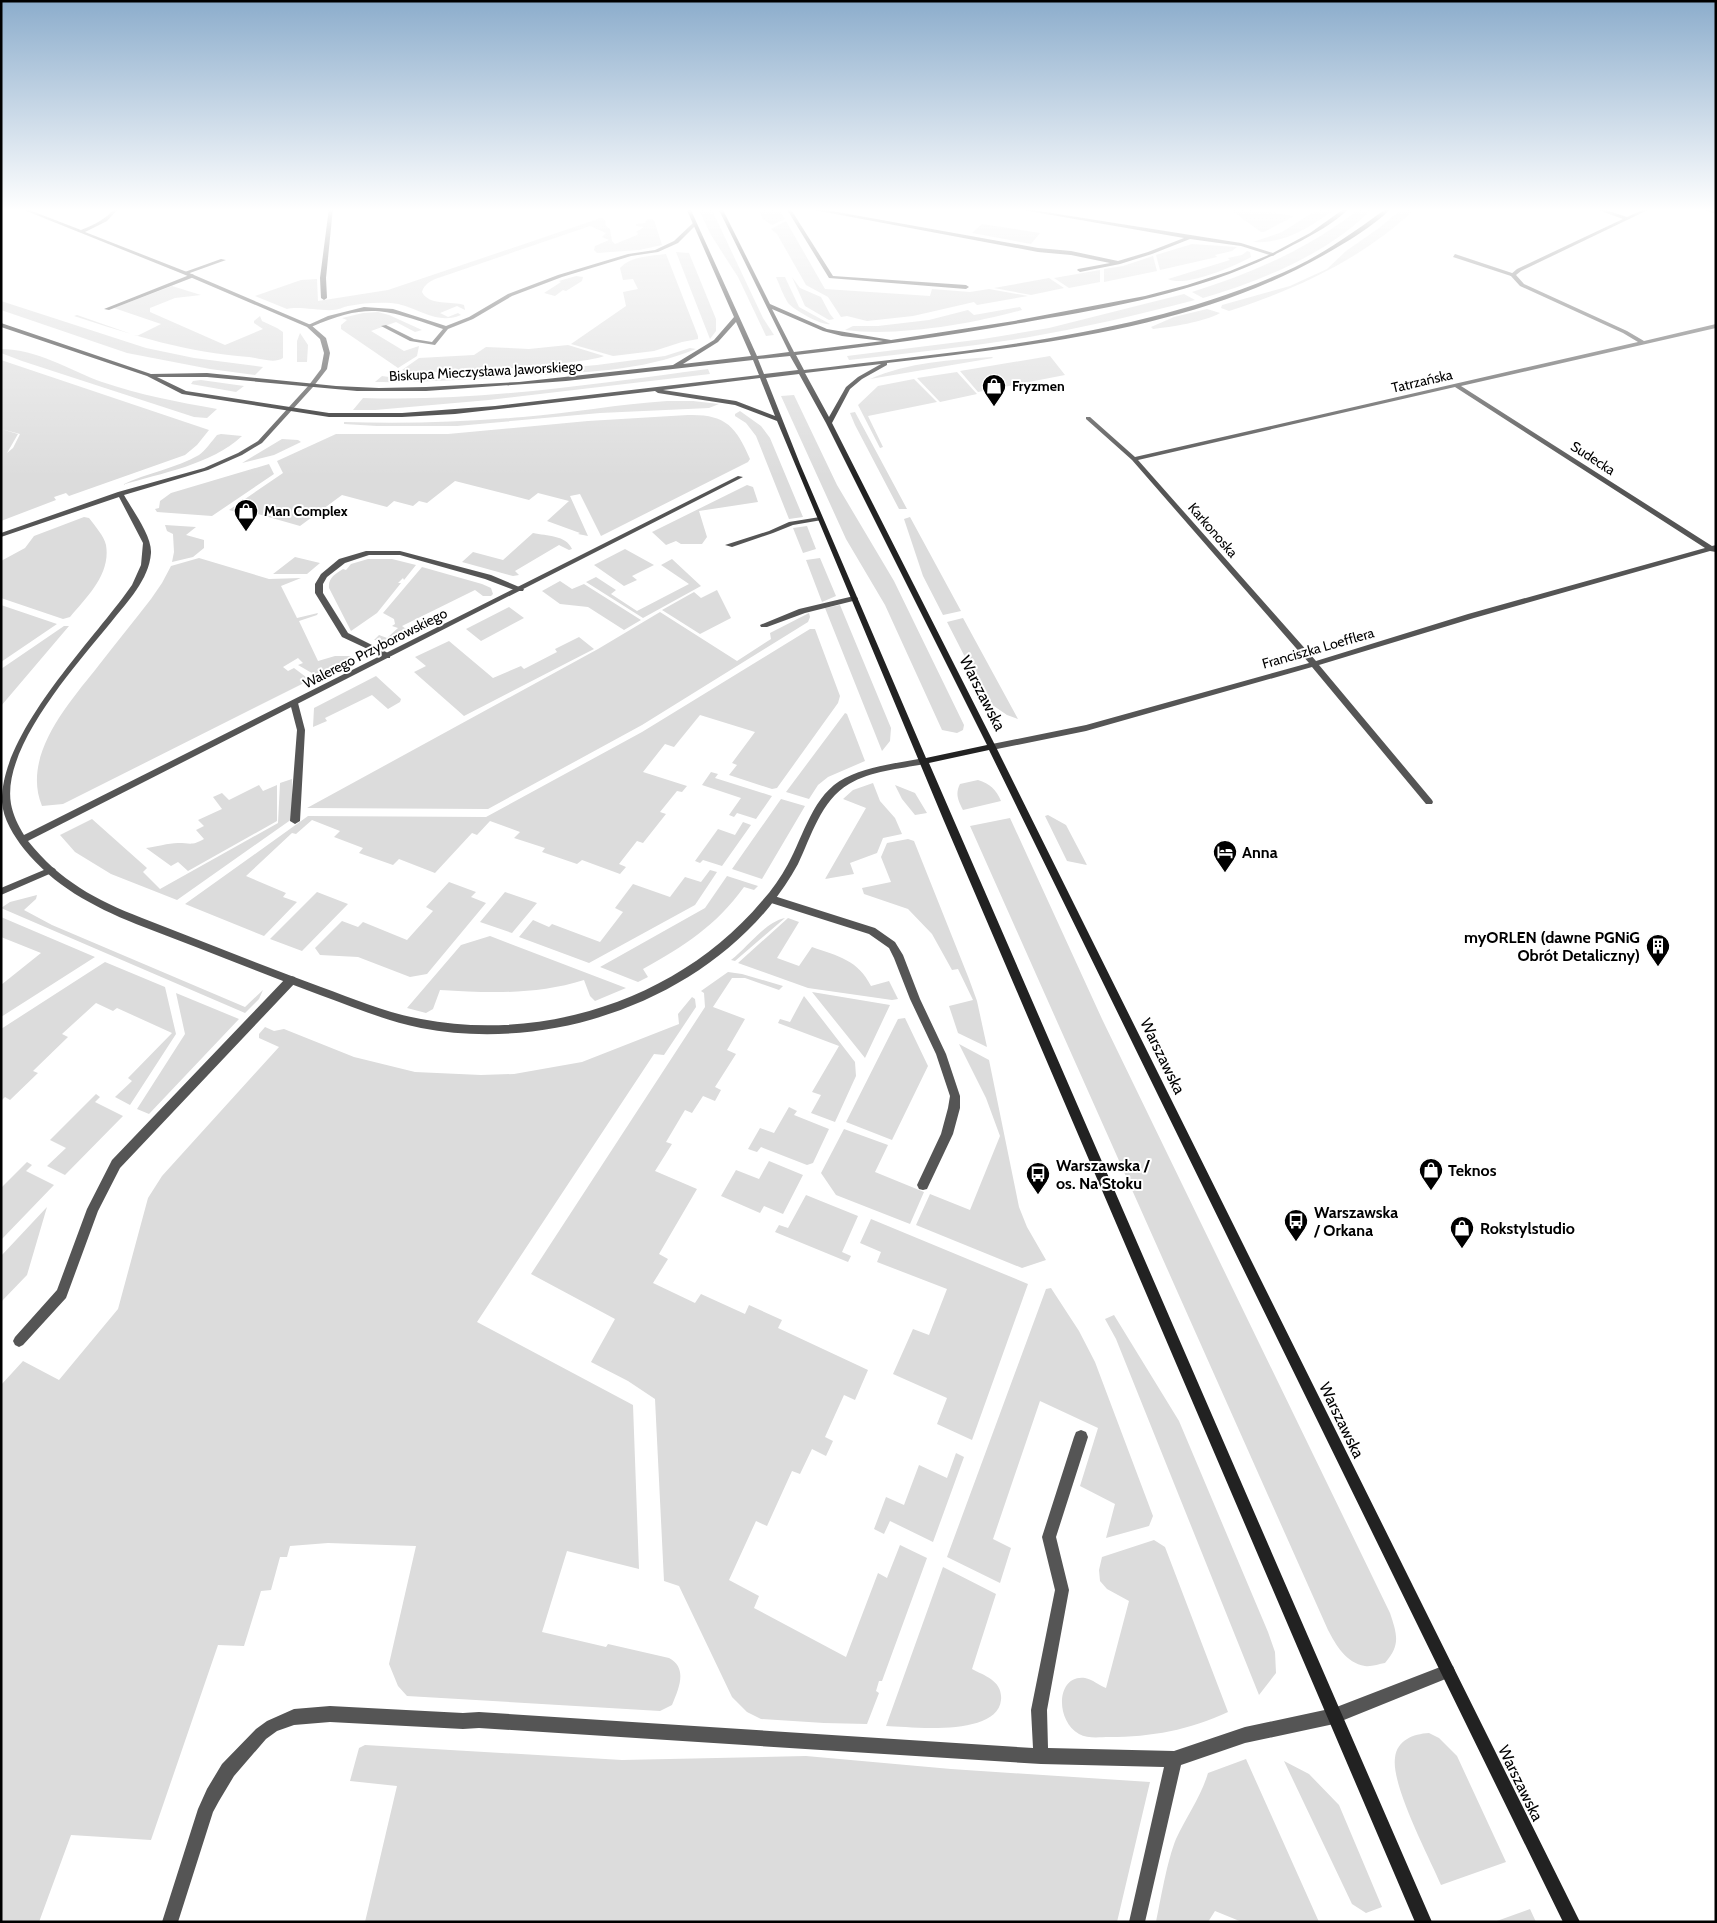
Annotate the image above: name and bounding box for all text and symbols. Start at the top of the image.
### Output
street label: Biskupa Mieczysława Jaworskiego [389,357,584,385]
street label: Tatrzańska [1390,365,1455,397]
shop icon: Fryzmen [981,373,1007,407]
place label: Fryzmen [1012,377,1065,395]
street label: Sudecka [1567,437,1619,479]
shop icon: Man Complex [233,498,259,532]
street label: Karkonoska [1184,499,1242,561]
place label: Man Complex [264,502,348,520]
street label: Walerego Przyborowskiego [300,604,450,692]
street label: Franciszka Loefflera [1260,623,1376,673]
street label: Warszawska [956,652,1010,734]
hotel icon: Anna [1212,839,1238,873]
place label: Anna [1242,843,1278,862]
place label: myORLEN (dawne PGNiG Obrót Detaliczny) [1464,928,1640,965]
building icon: myORLEN (dawne PGNiG Obrót Detaliczny) [1645,933,1671,967]
street label: Warszawska [1136,1015,1189,1097]
place label: Warszawska / os. Na Stoku [1056,1156,1151,1193]
shop icon: Teknos [1418,1157,1444,1191]
bus stop icon: Warszawska / os. Na Stoku [1025,1161,1051,1195]
place label: Teknos [1448,1161,1497,1180]
place label: Warszawska / Orkana [1313,1203,1398,1240]
bus stop icon: Warszawska / Orkana [1283,1208,1309,1242]
shop icon: Rokstylstudio [1449,1215,1475,1249]
place label: Rokstylstudio [1480,1219,1575,1238]
street label: Warszawska [1315,1379,1368,1461]
street label: Warszawska [1494,1742,1547,1824]

